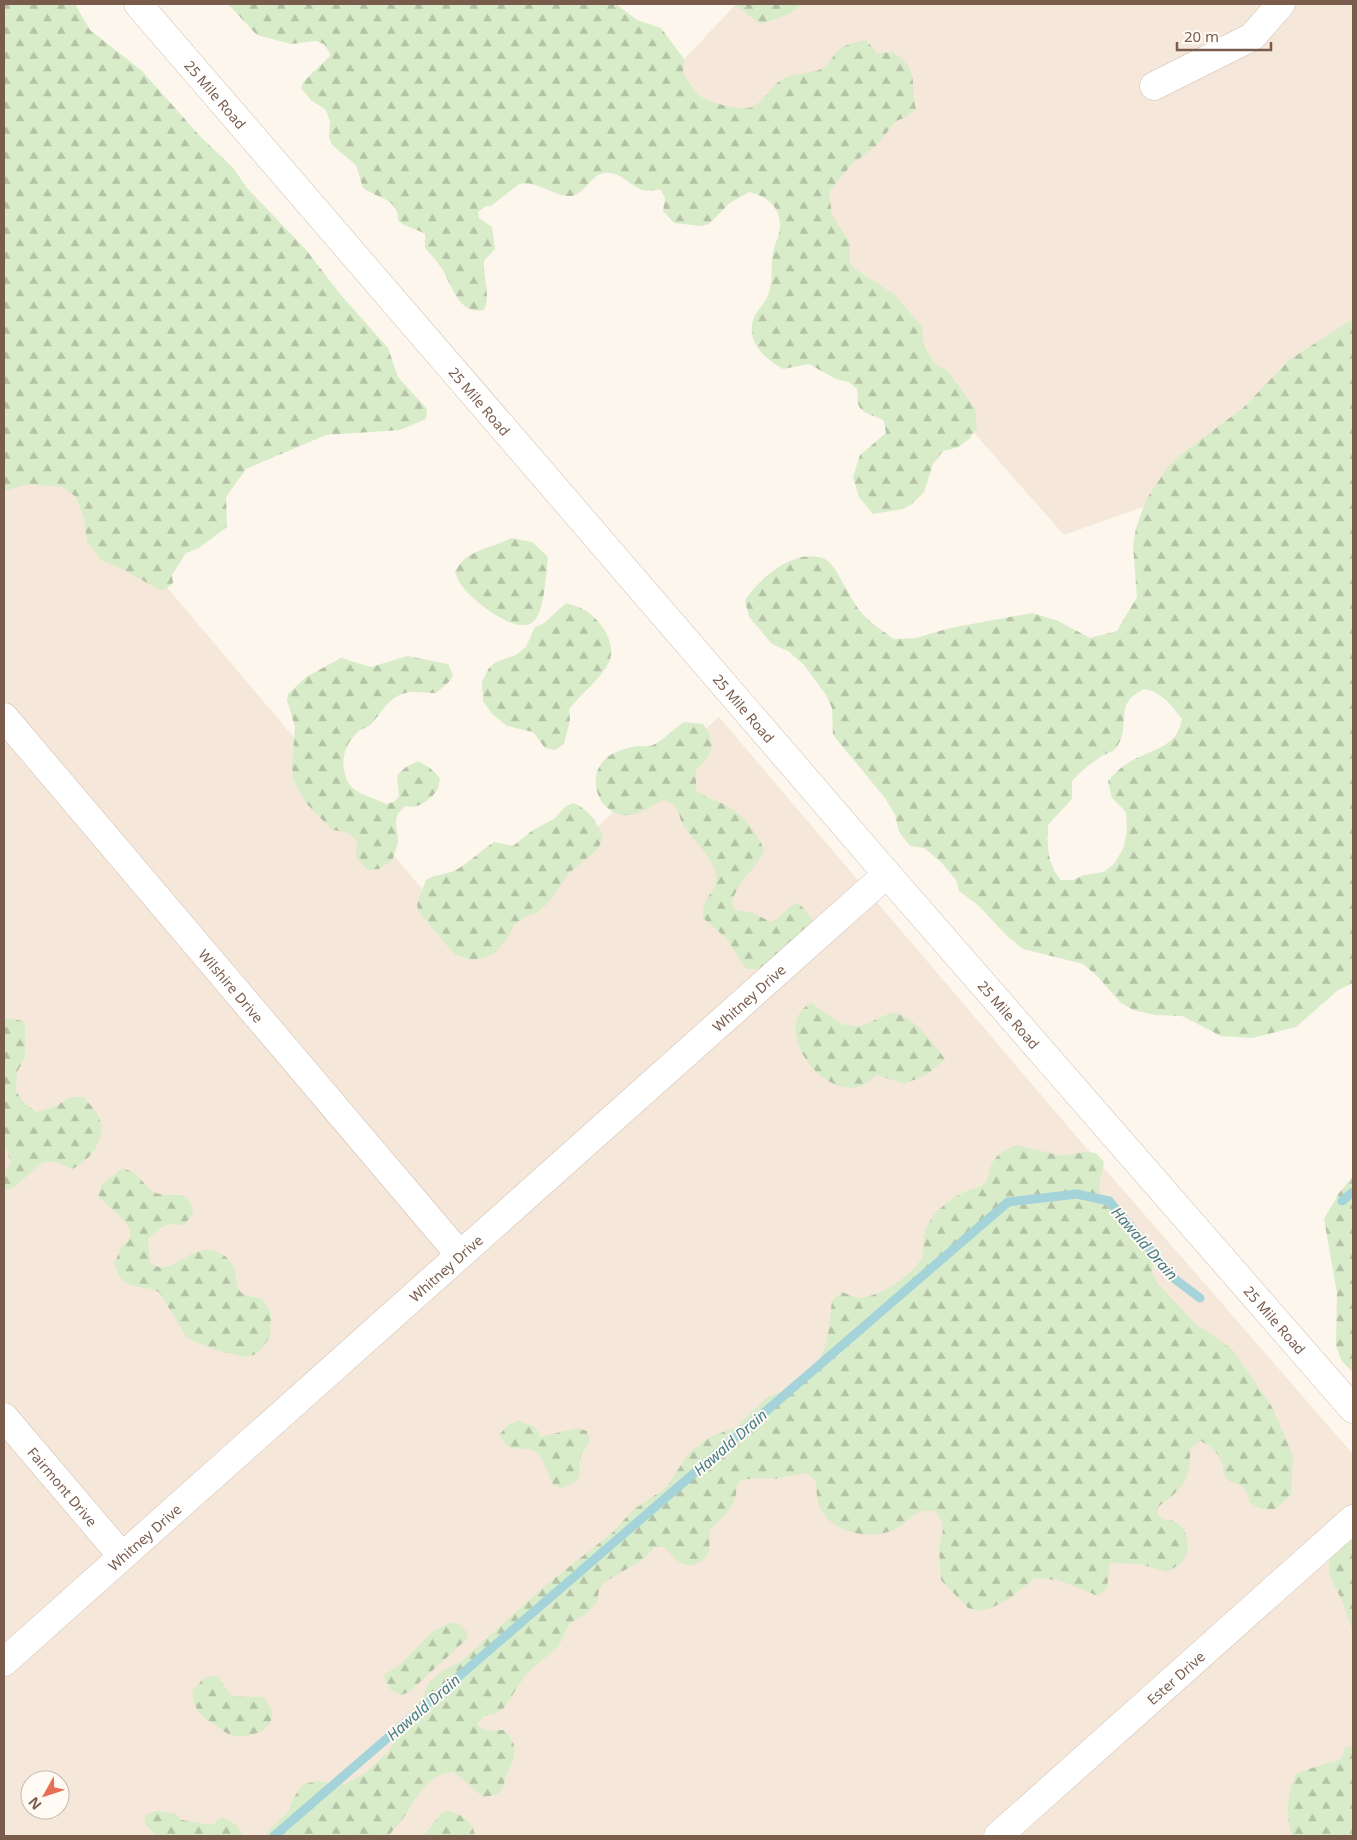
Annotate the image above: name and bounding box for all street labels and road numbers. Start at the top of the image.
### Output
street label: 25 Mile Road [181,56,251,133]
street label: 25 Mile Road [445,363,515,439]
street label: 25 Mile Road [709,670,779,746]
street label: Wilshire Drive [195,945,268,1026]
street label: Whitney Drive [708,960,789,1035]
street label: 25 Mile Road [974,976,1044,1052]
street label: Whitney Drive [405,1230,486,1306]
street label: 25 Mile Road [1240,1281,1310,1358]
street label: Fairmont Drive [24,1443,102,1530]
street label: Whitney Drive [104,1499,185,1575]
street label: Ester Drive [1142,1646,1209,1708]

